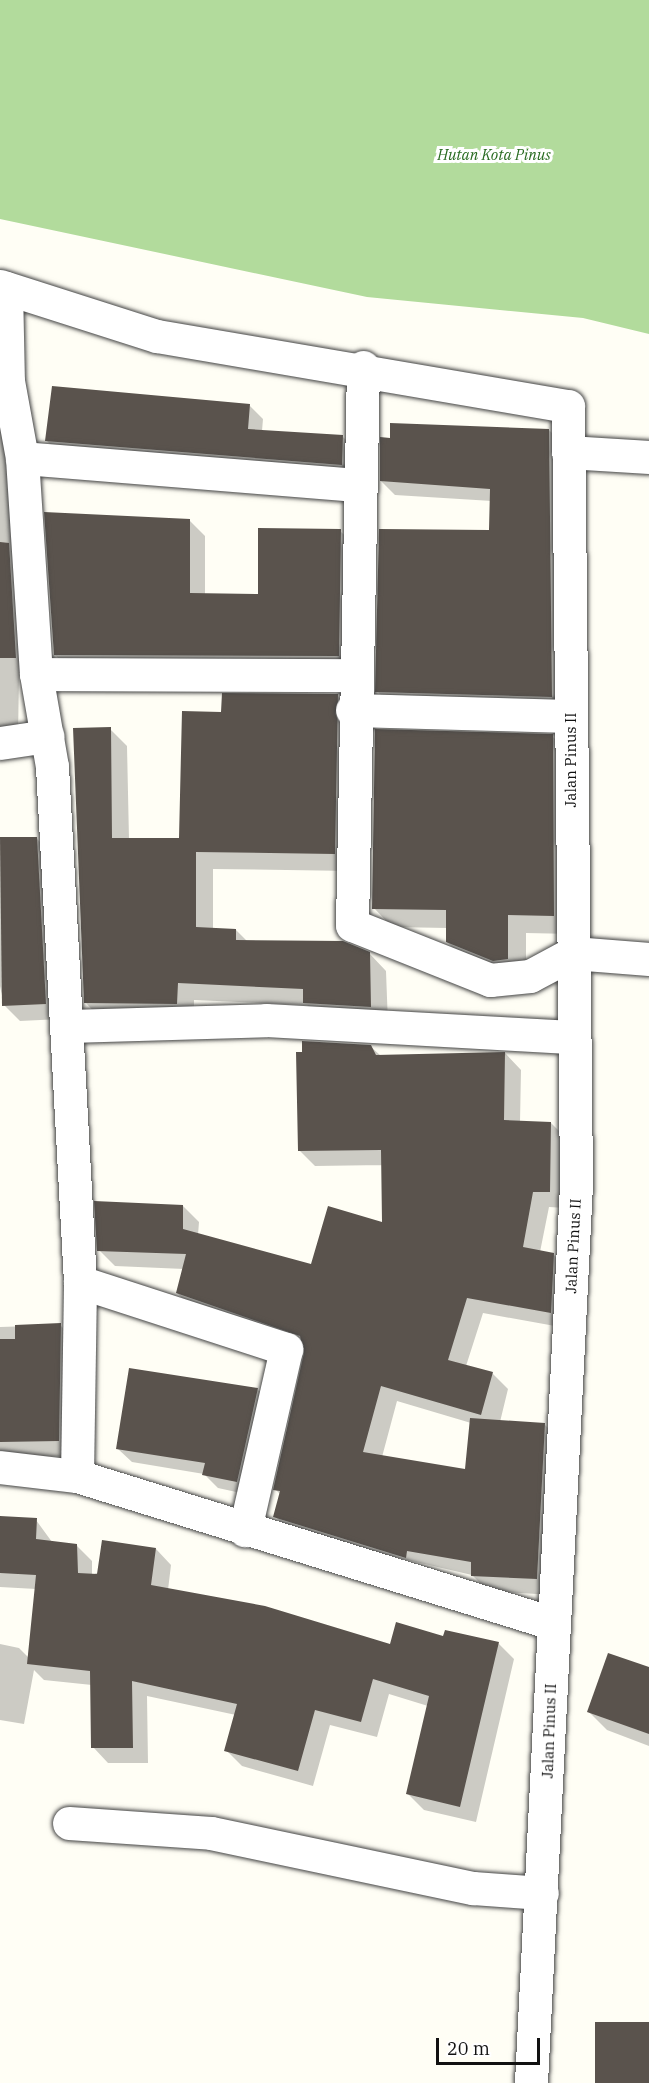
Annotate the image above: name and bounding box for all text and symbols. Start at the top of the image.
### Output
park label: Hutan Kota Pinus [437,146,551,164]
street label: Jalan Pinus II [562,713,580,807]
street label: Jalan Pinus II [562,1198,584,1294]
street label: Jalan Pinus II [538,1683,560,1779]
scale bar [439,2026,542,2064]
text: 20 m [447,2037,490,2060]

